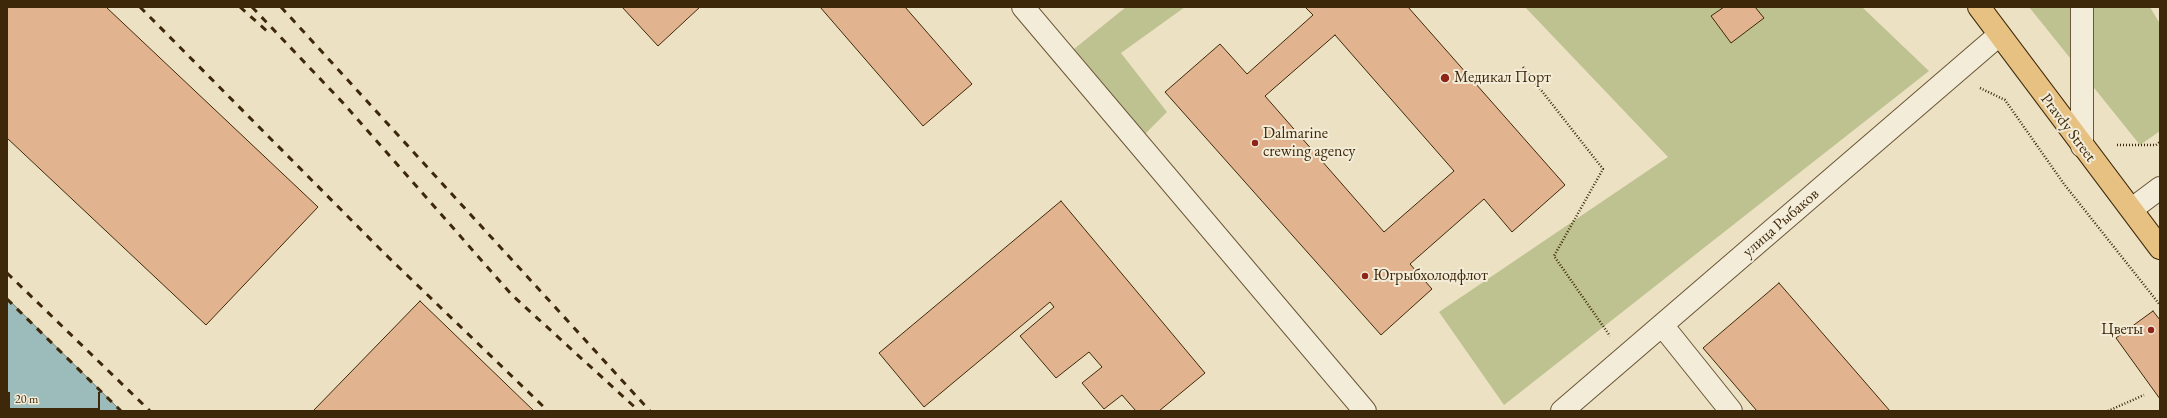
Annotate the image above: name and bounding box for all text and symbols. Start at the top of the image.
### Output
place label: Медикал Порт [1454,68,1551,88]
marker: Медикал Порт [1439,72,1451,84]
street label: Pravdy Street [2036,90,2100,166]
place label: Dalmarine crewing agency [1263,124,1356,162]
marker: Dalmarine crewing agency [1250,138,1260,148]
street label: улица Рыбаков [1739,185,1823,261]
place label: Югрыбхолодфлот [1373,266,1488,286]
marker: Югрыбхолодфлот [1360,271,1370,281]
place label: Цветы [2101,320,2143,340]
marker: Цветы [2146,325,2156,335]
scale bar [10,384,102,410]
text: 20 m [15,391,38,407]

